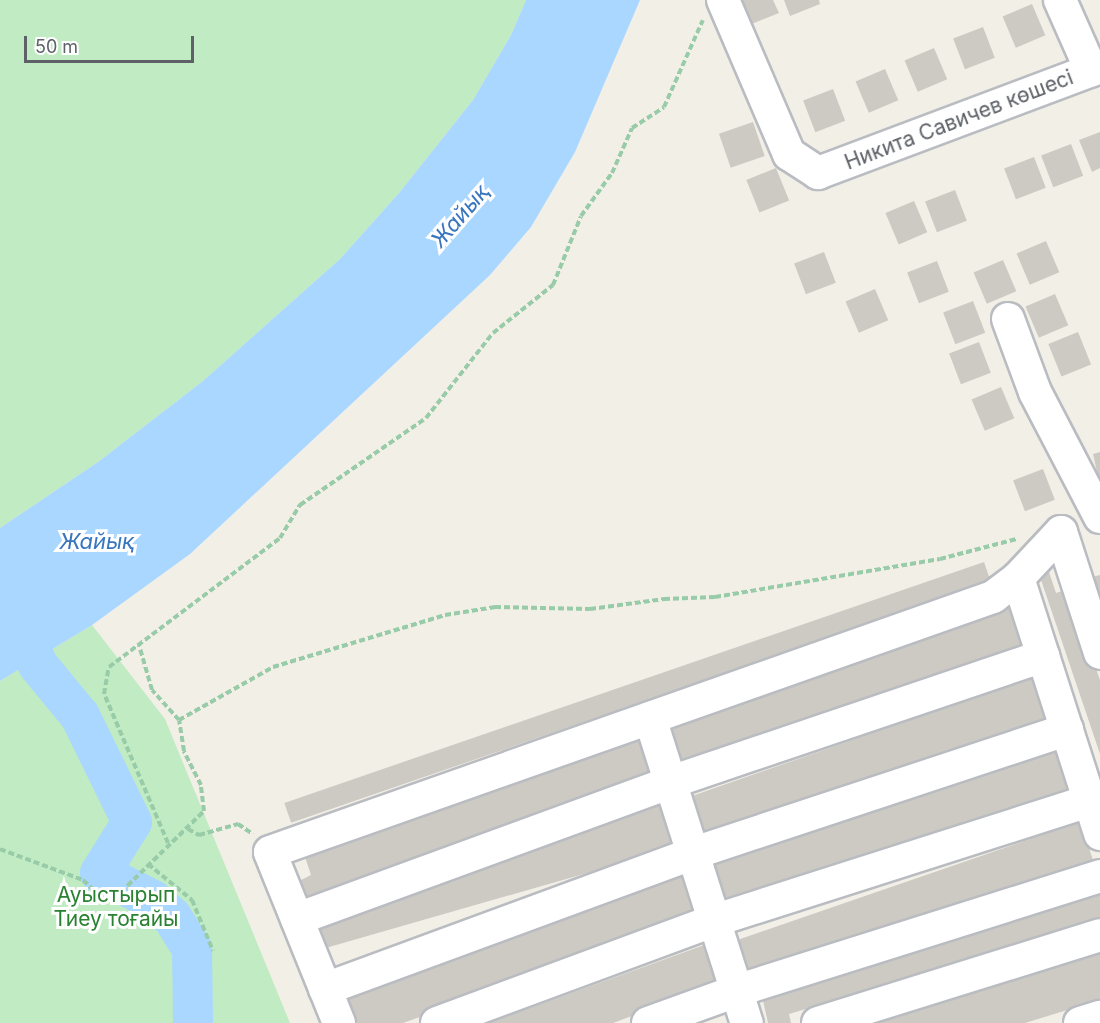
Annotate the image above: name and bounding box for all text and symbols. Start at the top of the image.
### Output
scale bar [27,24,196,62]
text: 50 m [35,36,78,57]
street label: Никита Савичев көшесі [841,65,1077,175]
water label: Жайық [425,179,495,253]
water label: Жайық [60,529,134,555]
park label: Ауыстырып Тиеу тоғайы [53,882,179,932]

